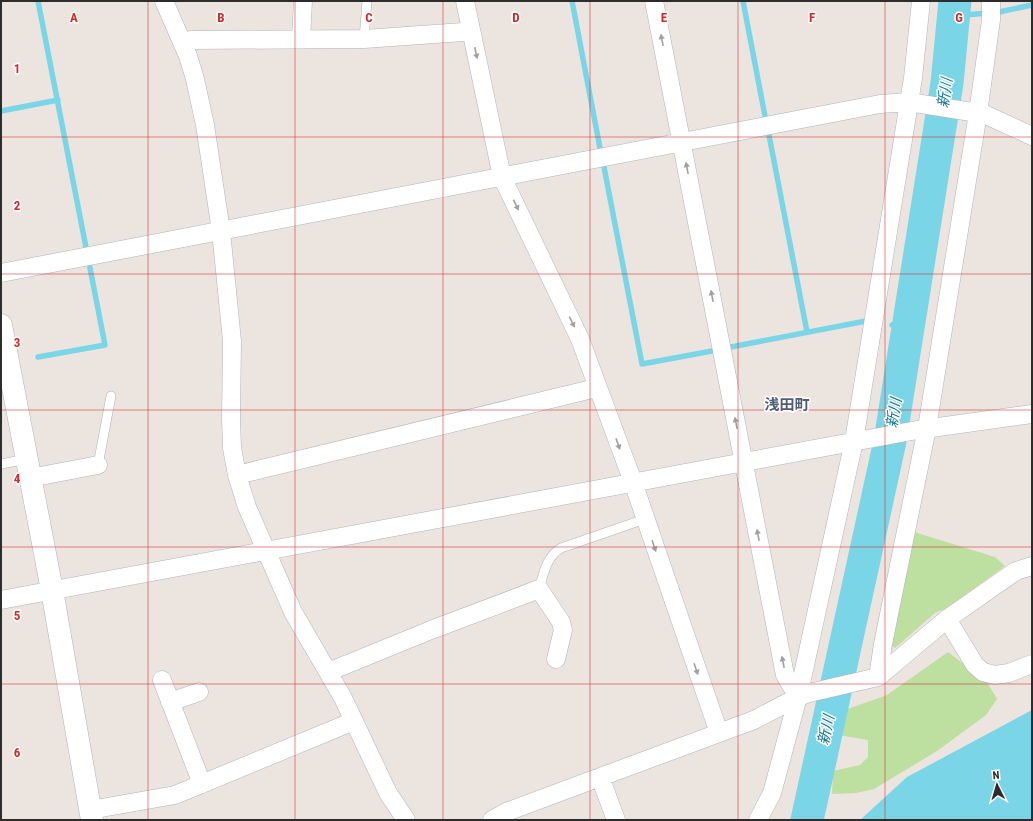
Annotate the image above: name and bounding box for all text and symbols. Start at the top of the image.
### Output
text: A [70,10,78,25]
text: B [217,10,225,25]
text: C [365,10,373,25]
text: D [512,10,520,25]
text: E [661,10,668,25]
text: F [809,10,815,25]
text: G [955,10,963,25]
one-way arrow [659,34,665,47]
one-way arrow [473,47,479,59]
text: 1 [14,61,20,76]
water label: 新川 [934,75,956,109]
one-way arrow [684,162,690,174]
text: 2 [14,198,21,213]
one-way arrow [513,199,519,211]
one-way arrow [708,290,714,302]
one-way arrow [569,317,575,328]
text: 3 [14,335,20,350]
water label: 新川 [883,395,906,429]
district label: 浅田町 [764,396,810,414]
one-way arrow [733,417,739,429]
one-way arrow [616,438,622,450]
text: 4 [14,471,21,486]
one-way arrow [755,529,761,541]
one-way arrow [652,540,658,552]
text: 5 [14,608,21,623]
one-way arrow [779,656,785,668]
one-way arrow [694,663,700,675]
water label: 新川 [814,712,838,747]
text: 6 [14,745,21,760]
north arrow [977,765,1017,805]
text: N [992,769,1000,782]

